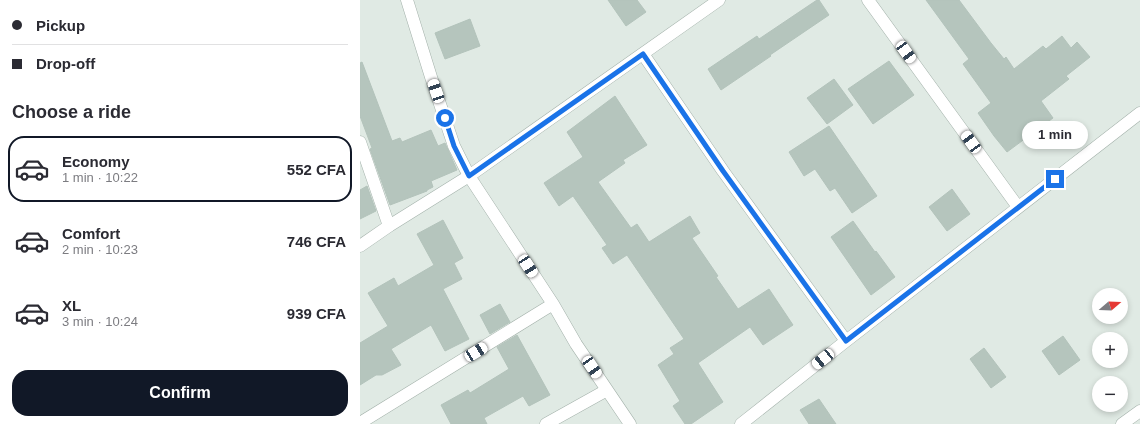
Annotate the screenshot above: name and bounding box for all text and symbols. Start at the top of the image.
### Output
text: Pickup [36,17,85,34]
car [894,39,918,65]
text: Drop-off [36,55,95,72]
car [426,78,446,104]
text: Choose a ride [12,102,131,122]
route start [436,109,454,127]
callout: 1 min [1022,121,1088,149]
text: 1 min [1038,127,1072,142]
car [959,129,983,155]
icon: car [14,151,50,187]
text: Economy [62,153,130,170]
text: 552 CFA [287,161,346,178]
text: 1 min · 10:22 [62,170,138,185]
route end [1046,170,1064,188]
icon: car [14,223,50,259]
text: Comfort [62,225,120,242]
text: 746 CFA [287,233,346,250]
text: 2 min · 10:23 [62,242,138,257]
car [516,253,540,279]
north arrow [1092,288,1128,324]
map controls [1092,288,1128,412]
icon: car [14,295,50,331]
text: XL [62,297,81,314]
text: 939 CFA [287,305,346,322]
text: 3 min · 10:24 [62,314,138,329]
button: + [1092,332,1128,368]
car [463,341,489,363]
car [810,347,836,371]
car [580,354,604,380]
button: Confirm [12,370,348,416]
button: − [1092,376,1128,412]

